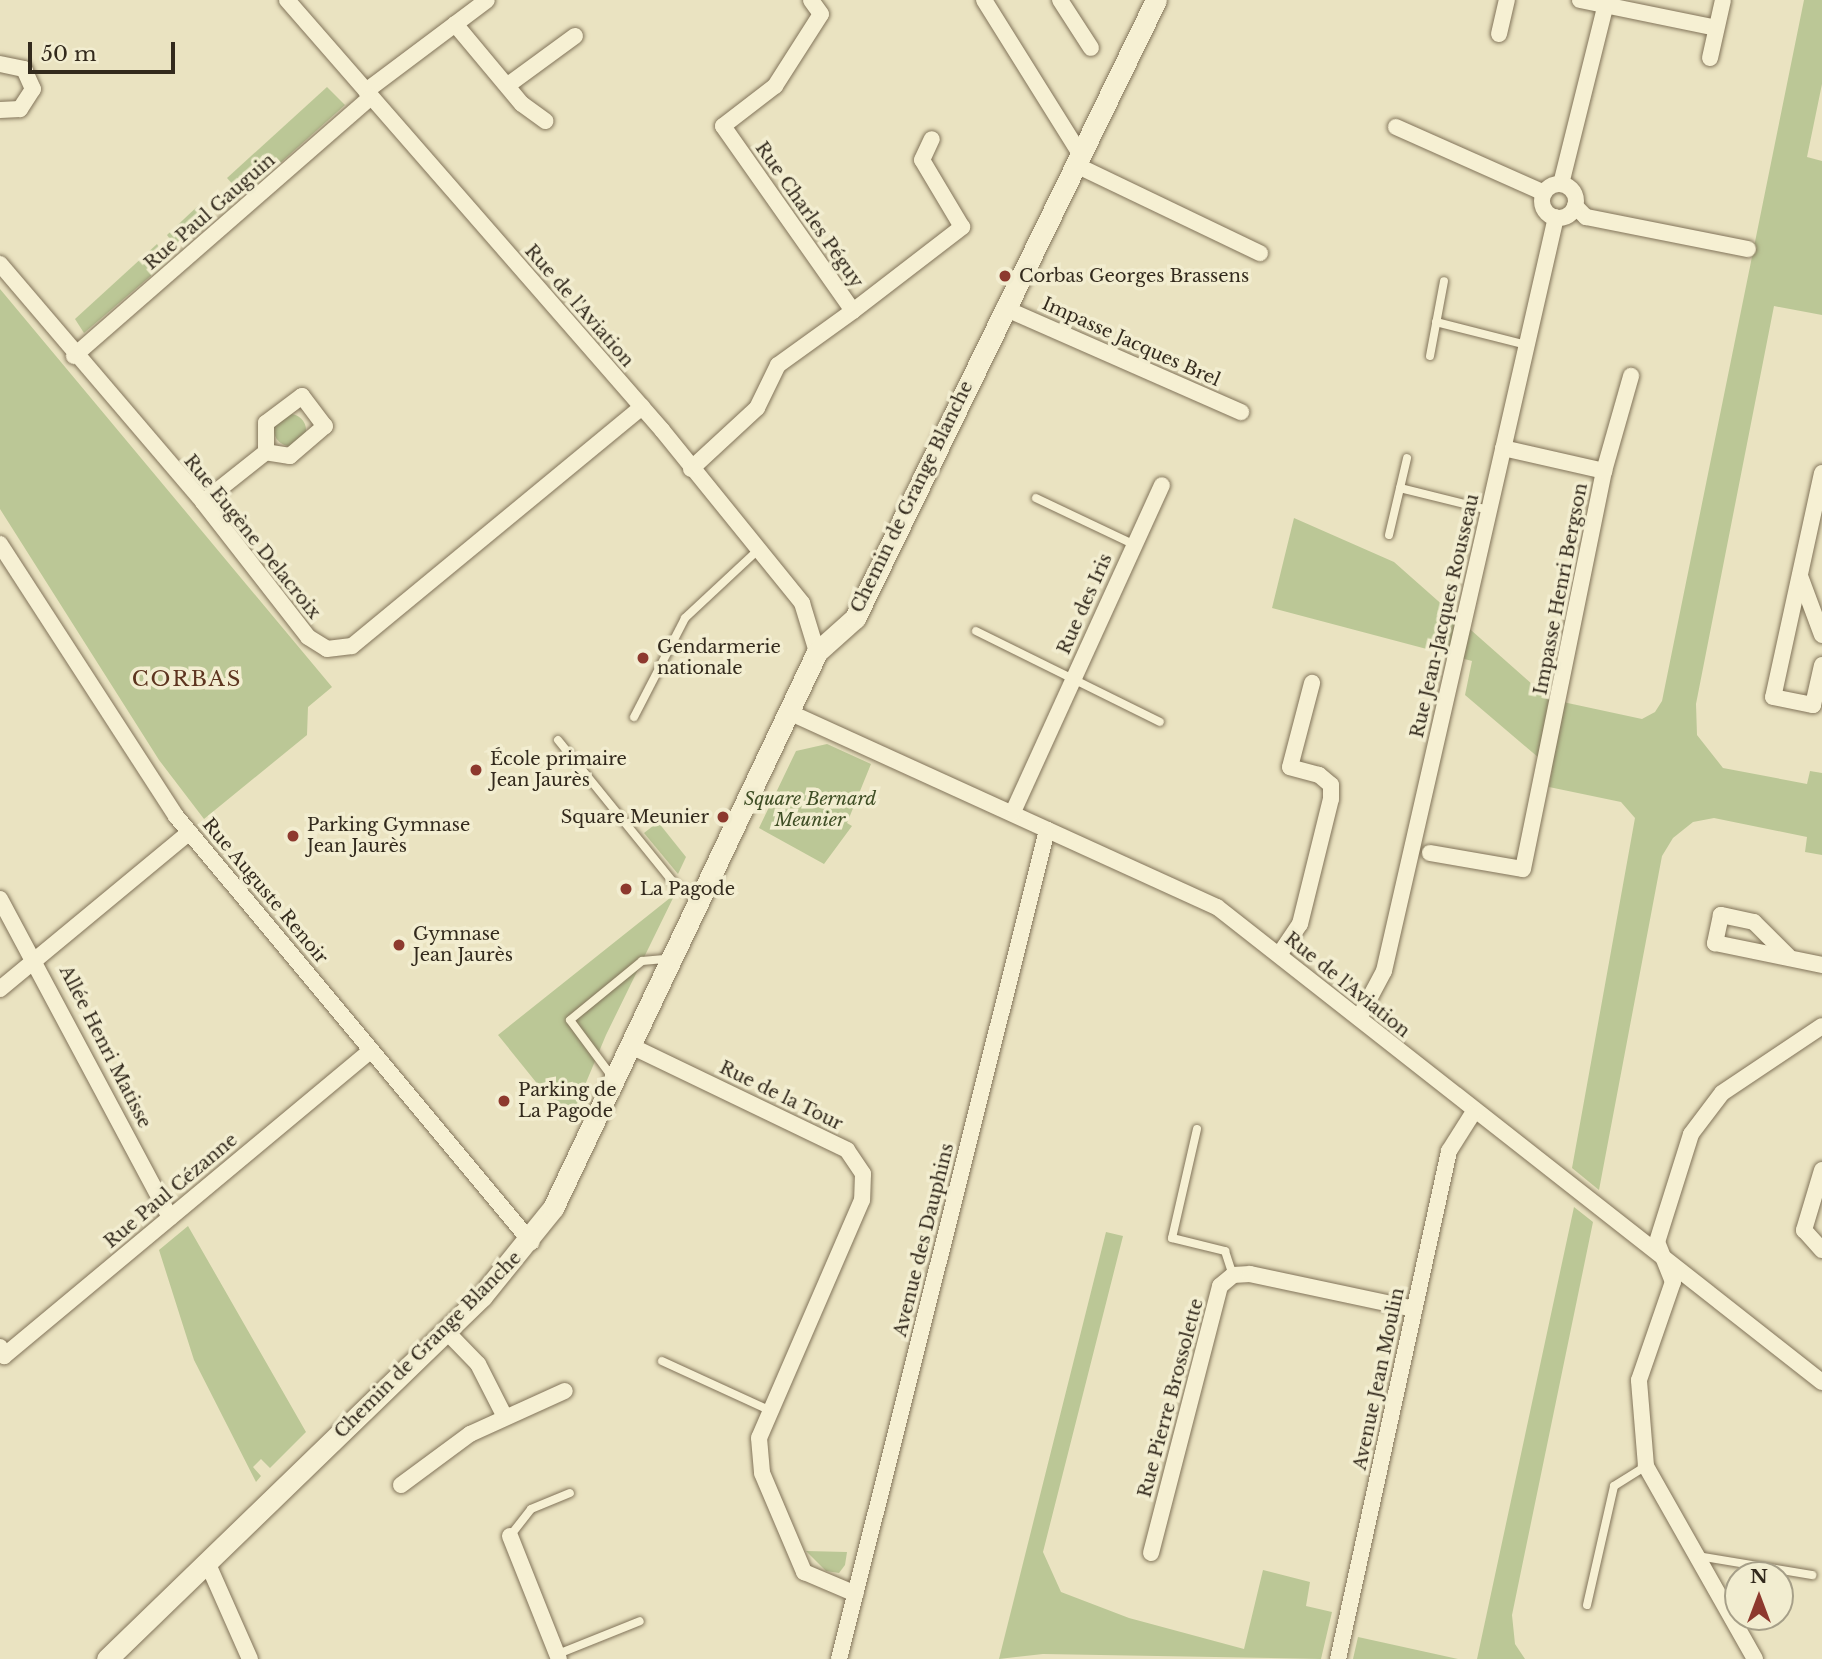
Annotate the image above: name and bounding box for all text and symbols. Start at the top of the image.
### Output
scale bar [32,28,178,72]
text: 50 m [41,41,96,67]
street label: Rue Charles Péguy [751,138,867,292]
street label: Rue Paul Gauguin [140,149,280,275]
street label: Rue de l'Aviation [520,240,638,372]
place label: Corbas Georges Brassens [1019,265,1249,287]
marker: Corbas Georges Brassens [997,268,1013,284]
street label: Impasse Jacques Brel [1039,293,1223,391]
street label: Chemin de Grange Blanche [846,378,978,616]
street label: Rue Eugène Delacroix [179,451,325,623]
street label: Impasse Henri Bergson [1530,481,1592,697]
street label: Rue Jean-Jacques Rousseau [1406,492,1484,740]
street label: Rue des Iris [1053,550,1117,658]
place label: Gendarmerie nationale [657,637,781,680]
marker: Gendarmerie nationale [635,650,651,666]
district label: CORBAS [132,666,242,692]
place label: École primaire Jean Jaurès [490,749,627,792]
marker: École primaire Jean Jaurès [468,762,484,778]
park label: Square Bernard Meunier [744,789,876,832]
place label: Square Meunier [561,806,709,828]
marker: Square Meunier [715,809,731,825]
street label: Rue Auguste Renoir [198,814,332,968]
place label: Parking Gymnase Jean Jaurès [307,815,470,858]
marker: Parking Gymnase Jean Jaurès [285,828,301,844]
place label: La Pagode [640,878,735,900]
marker: La Pagode [618,881,634,897]
place label: Gymnase Jean Jaurès [413,924,513,967]
street label: Rue de l'Aviation [1280,928,1414,1042]
marker: Gymnase Jean Jaurès [391,937,407,953]
street label: Allée Henri Matisse [55,962,155,1132]
street label: Rue de la Tour [715,1057,847,1135]
place label: Parking de La Pagode [518,1080,617,1122]
marker: Parking de La Pagode [496,1093,512,1109]
street label: Rue Paul Cézanne [100,1129,242,1253]
street label: Avenue des Dauphins [889,1141,959,1339]
street label: Chemin de Grange Blanche [330,1247,526,1443]
street label: Avenue Jean Moulin [1349,1286,1409,1472]
street label: Rue Pierre Brossolette [1134,1296,1208,1500]
north arrow [1724,1561,1794,1631]
text: N [1750,1565,1768,1588]

